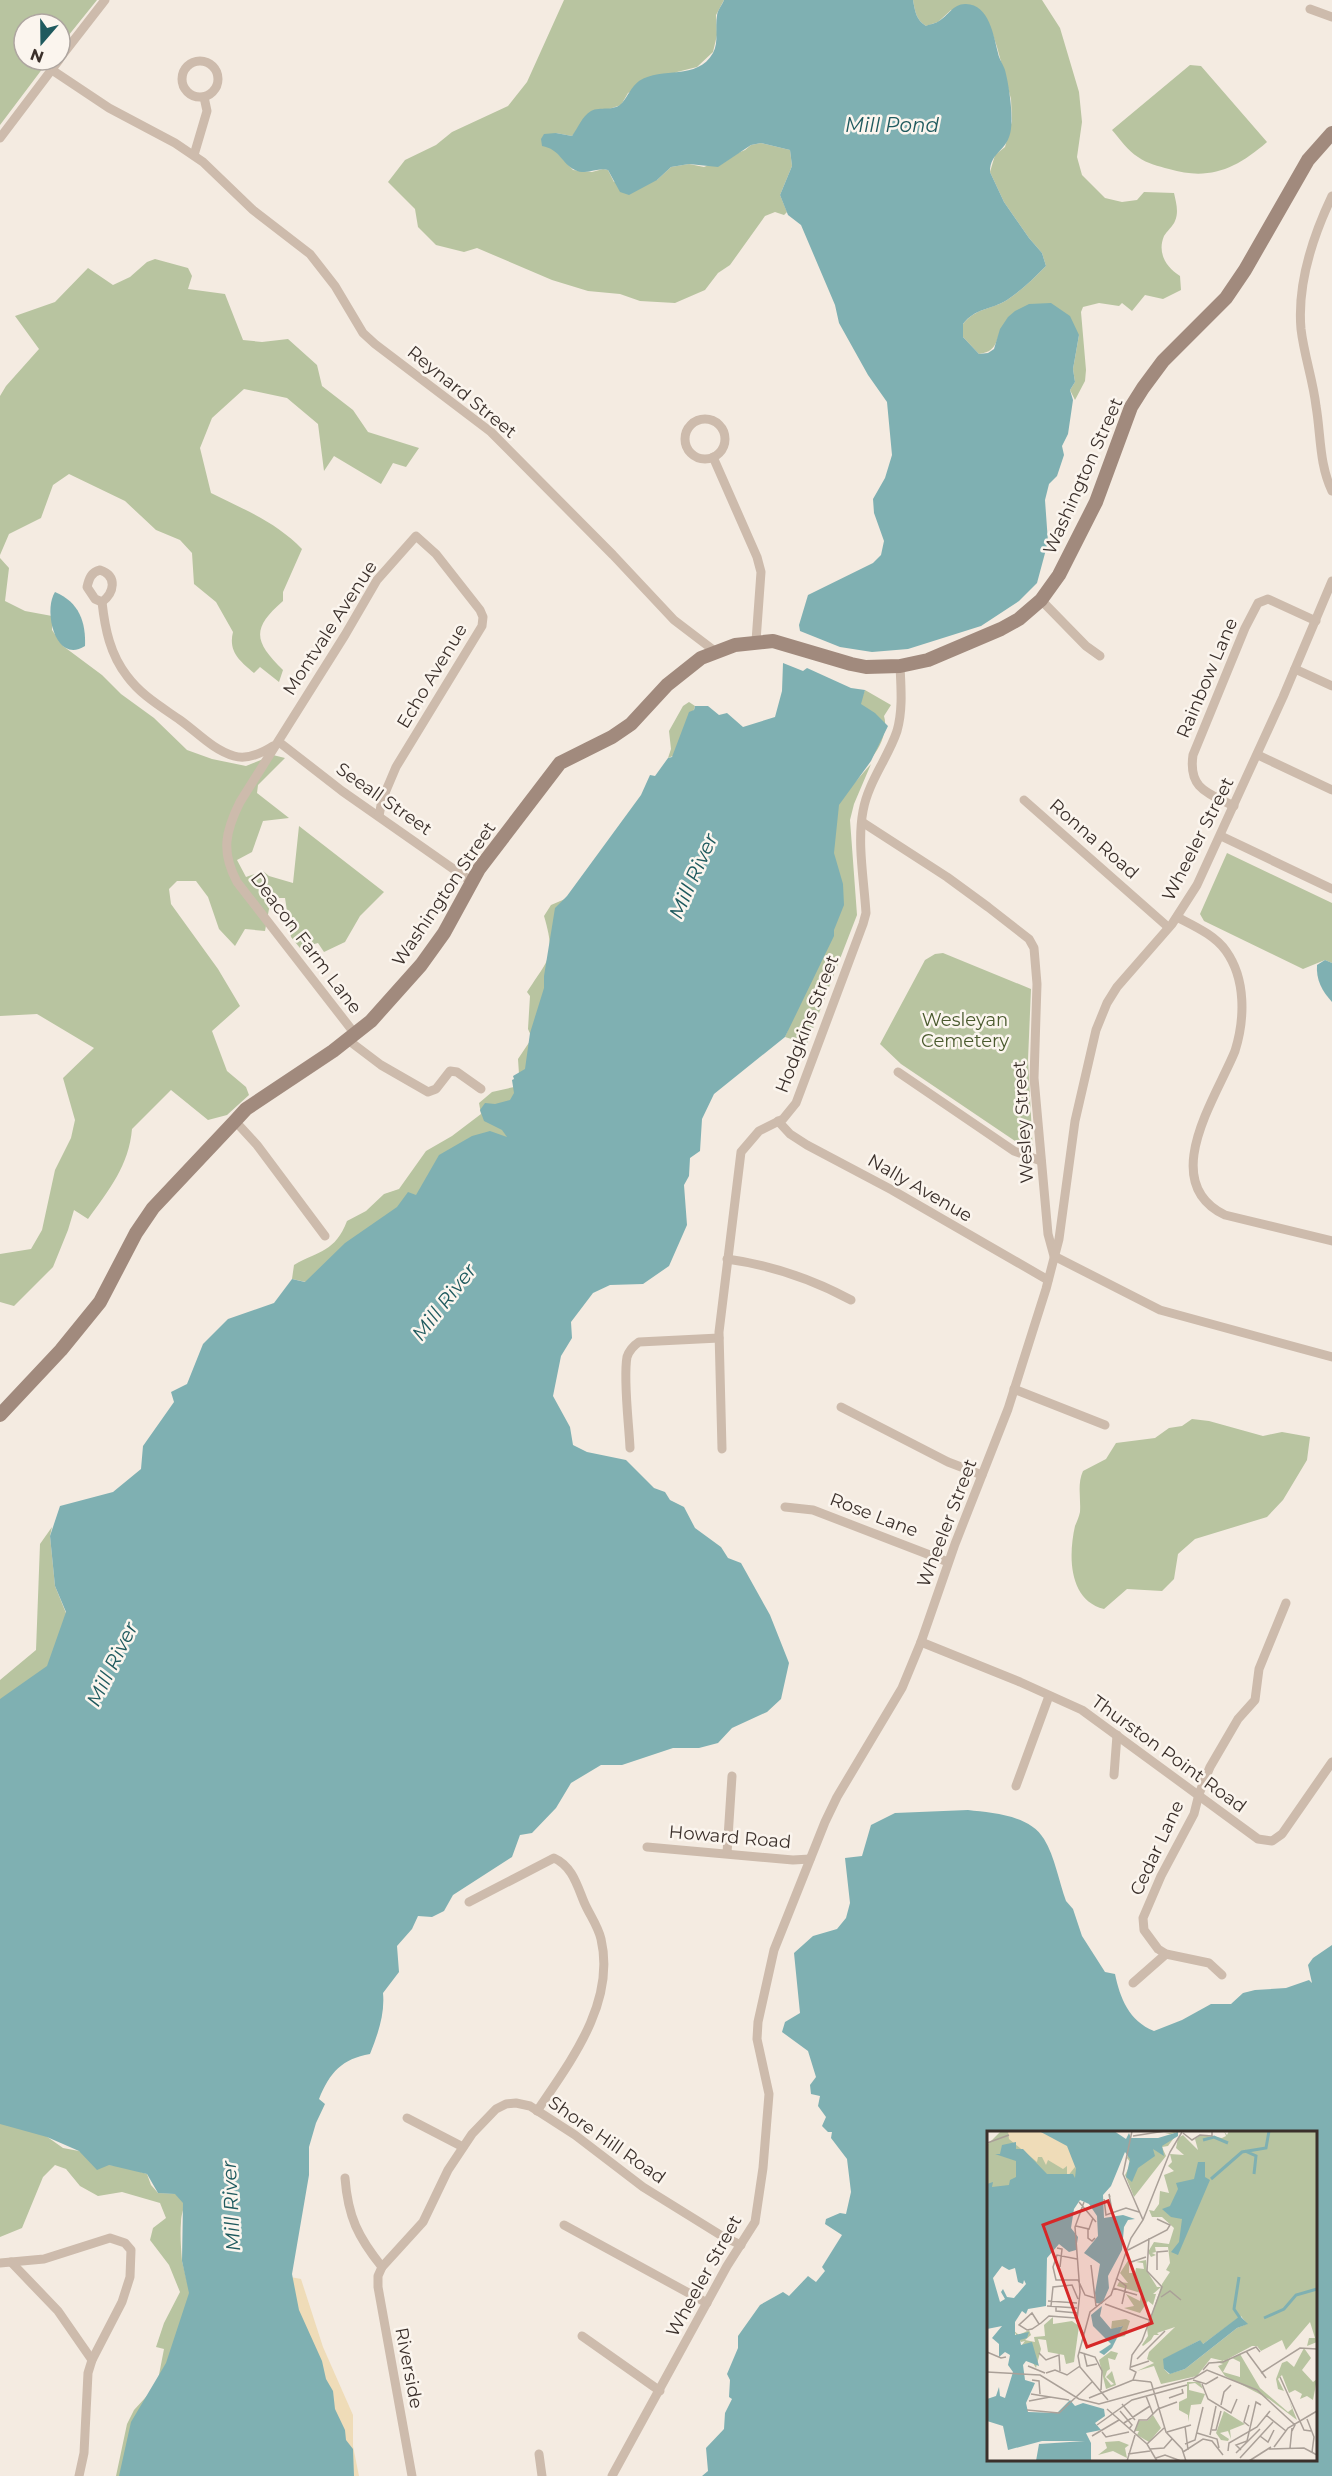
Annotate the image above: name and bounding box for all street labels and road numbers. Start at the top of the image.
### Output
street label: Reynard Street [403,341,521,443]
street label: Washington Street [1038,394,1128,558]
street label: Montvale Avenue [278,556,382,699]
street label: Rainbow Lane [1172,614,1242,741]
street label: Echo Avenue [392,620,472,732]
street label: Seeall Street [332,758,436,840]
street label: Wheeler Street [1157,774,1239,904]
street label: Ronna Road [1045,794,1143,884]
street label: Washington Street [387,818,501,970]
street label: Deacon Farm Lane [246,868,366,1018]
street label: Hodgkins Street [771,952,843,1096]
street label: Wesley Street [1008,1060,1038,1184]
street label: Nally Avenue [864,1149,976,1227]
street label: Wheeler Street [912,1456,982,1590]
street label: Rose Lane [827,1488,921,1542]
street label: Thurston Point Road [1087,1691,1251,1817]
street label: Cedar Lane [1125,1797,1189,1899]
street label: Howard Road [668,1821,792,1853]
street label: Shore Hill Road [544,2091,670,2189]
street label: Wheeler Street [661,2211,747,2341]
street label: Riverside [390,2326,428,2411]

